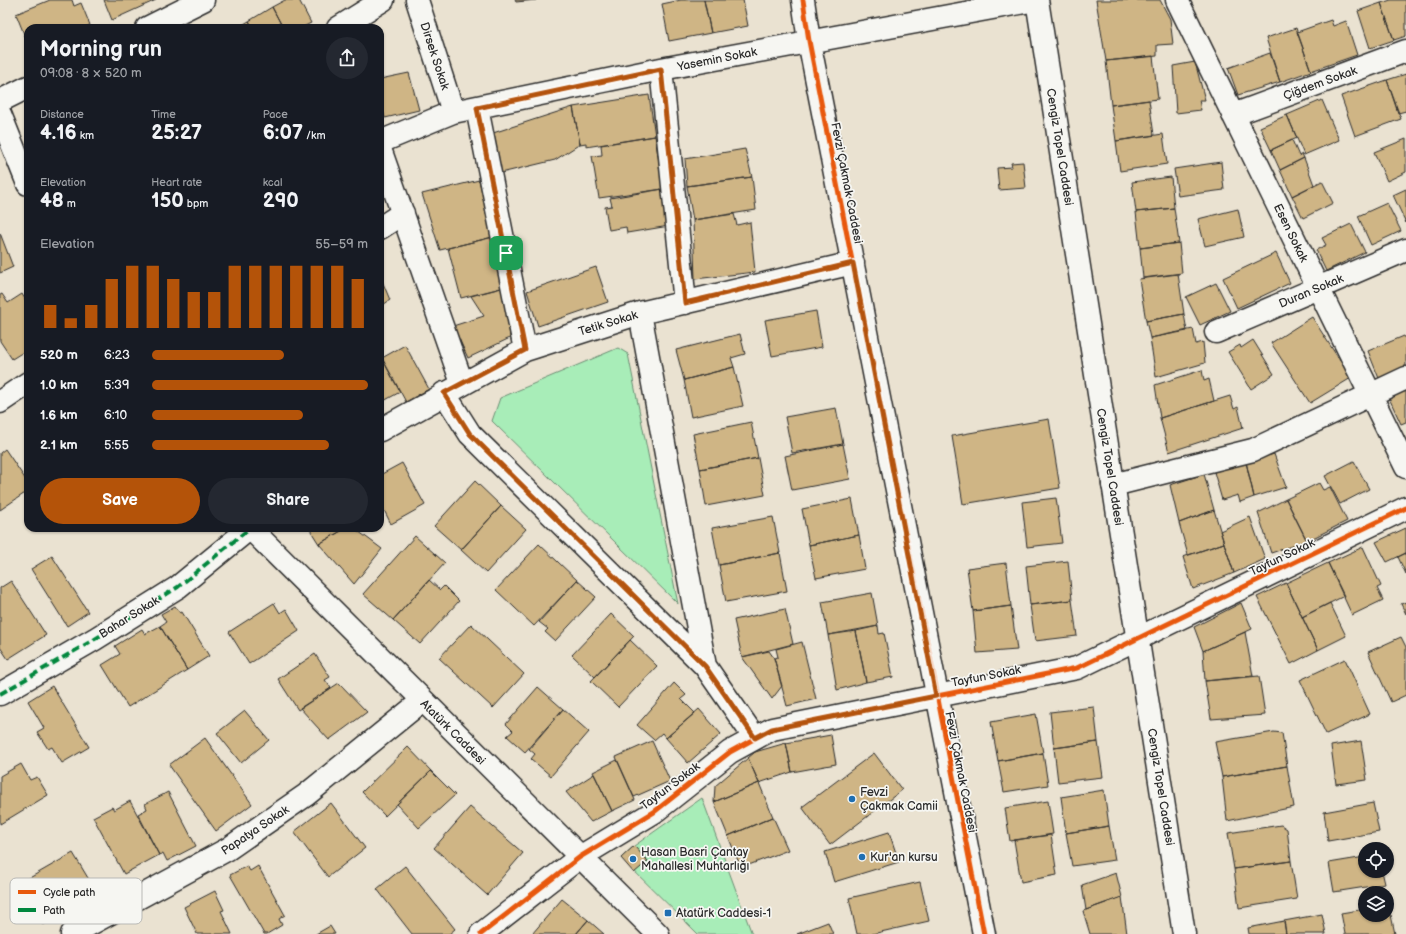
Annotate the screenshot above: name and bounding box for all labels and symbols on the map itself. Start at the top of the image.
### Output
street label: Dirsek Sokak [417,20,453,92]
street label: Yasemin Sokak [675,44,758,75]
street label: Çiğdem Sokak [1281,63,1359,104]
street label: Cengiz Topel Caddesi [1043,87,1076,207]
street label: Fevzi Çakmak Caddesi [827,121,866,245]
street label: Esen Sokak [1270,202,1311,265]
pin [489,236,523,270]
street label: Duran Sokak [1277,271,1346,312]
street label: Tetik Sokak [577,307,640,340]
street label: Cengiz Topel Caddesi [1093,407,1126,527]
street label: Tayfun Sokak [1247,535,1317,580]
street label: Bahar Sokak [96,593,162,642]
street label: Tayfun Sokak [950,662,1022,691]
street label: Atatürk Caddesi [417,697,489,768]
street label: Fevzi Çakmak Caddesi [941,710,980,834]
street label: Cengiz Topel Caddesi [1144,727,1177,847]
street label: Tayfun Sokak [638,759,703,814]
place label: Fevzi Çakmak Camii [860,785,938,814]
marker: Fevzi Çakmak Camii [847,794,857,804]
street label: Papatya Sokak [218,802,292,859]
place label: Hasan Basri Çantay Mahallesi Muhtarlığı [641,845,750,874]
place label: Kur'an kursu [870,850,938,865]
marker: Kur'an kursu [857,852,867,862]
marker: Hasan Basri Çantay Mahallesi Muhtarlığı [628,854,638,864]
legend [10,878,142,924]
text: Cycle path [43,886,95,899]
text: Path [43,904,65,917]
place label: Atatürk Caddesi-1 [676,906,771,921]
marker: Atatürk Caddesi-1 [663,908,673,918]

